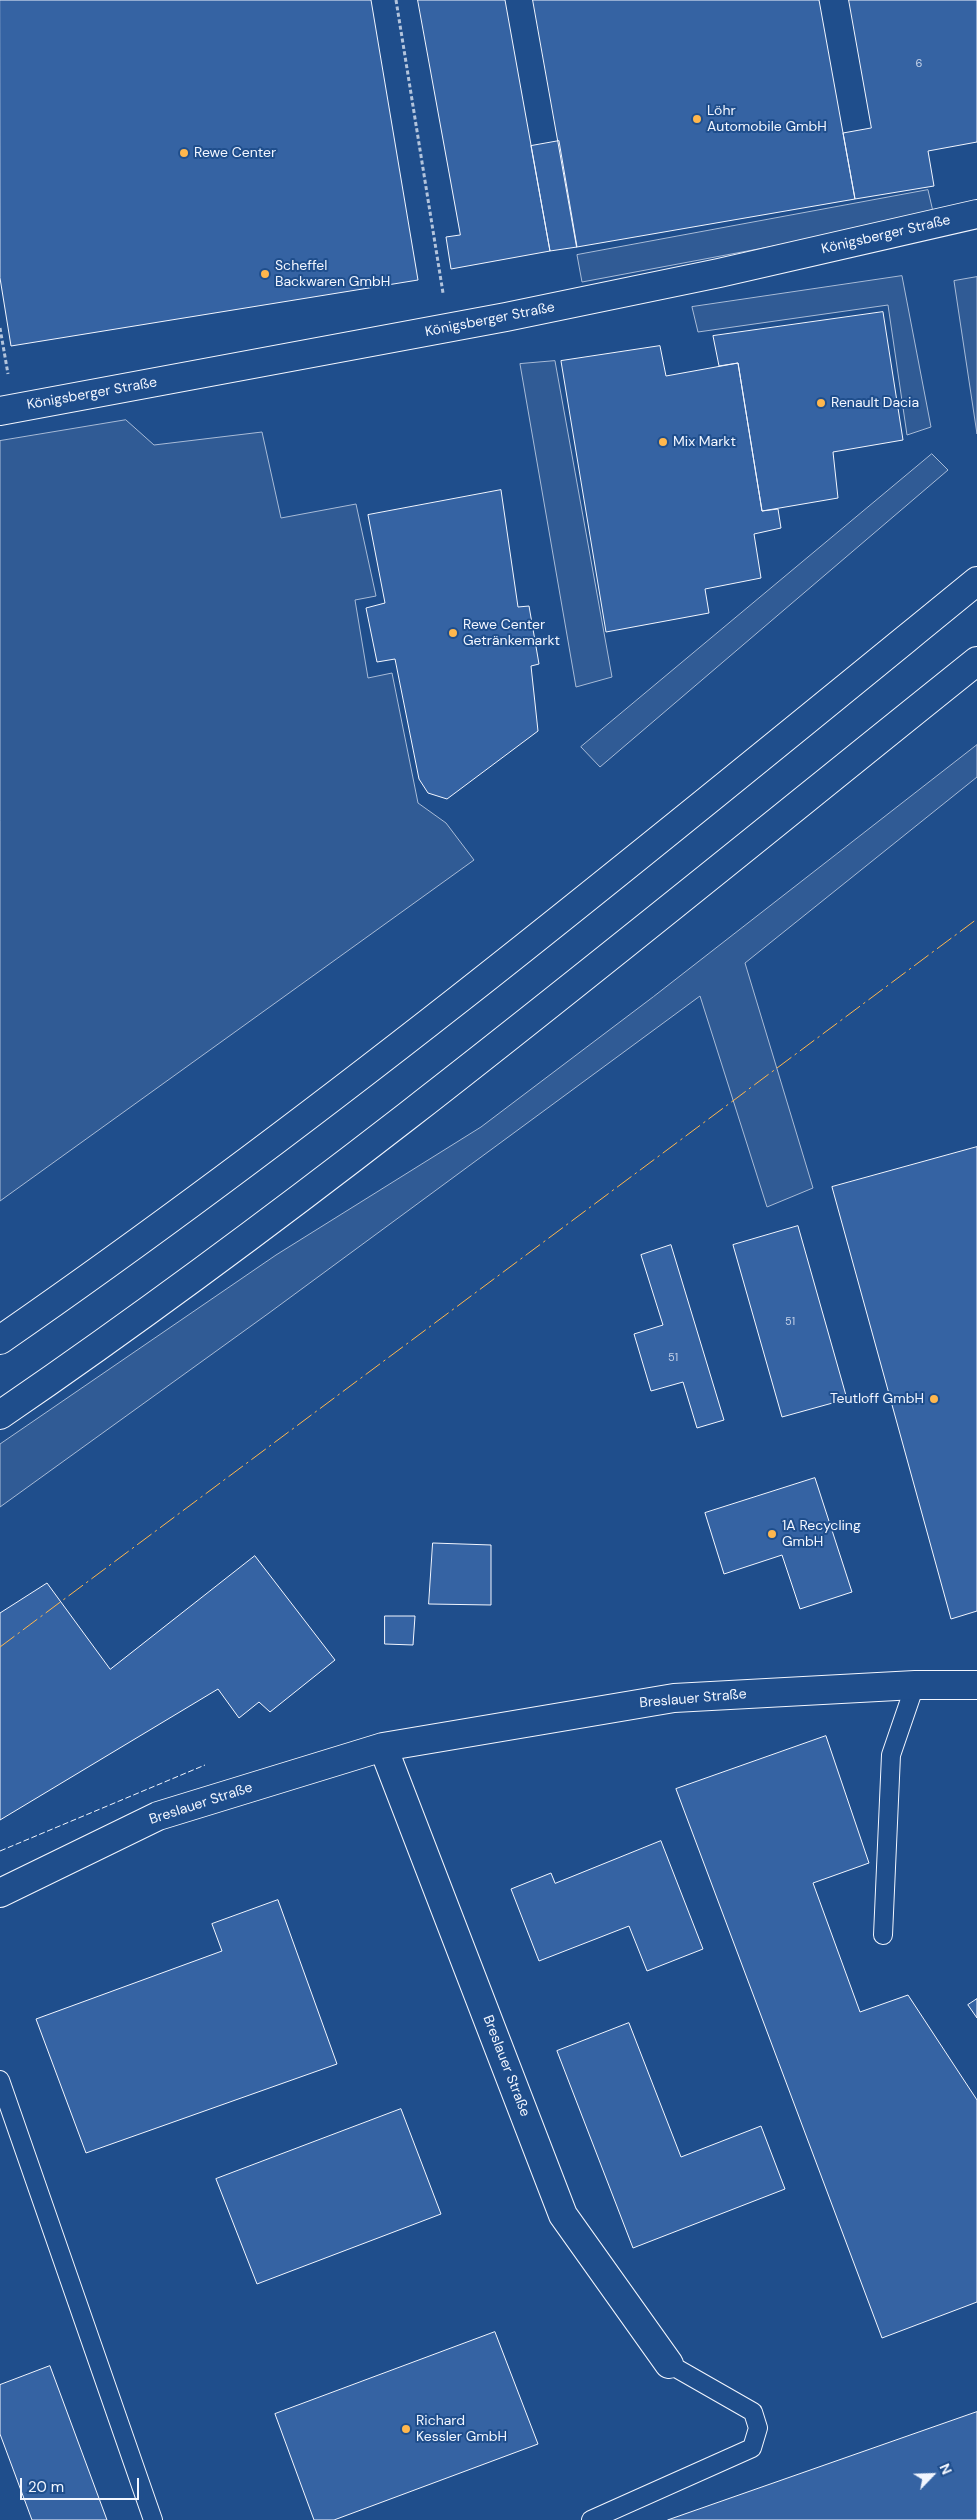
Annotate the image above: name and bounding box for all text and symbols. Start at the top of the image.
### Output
house number: 6 [916,57,922,71]
place label: Löhr Automobile GmbH [707,103,827,136]
marker: Löhr Automobile GmbH [691,113,703,125]
place label: Rewe Center [194,145,276,161]
marker: Rewe Center [178,147,190,159]
street label: Königsberger Straße [820,212,952,258]
place label: Scheffel Backwaren GmbH [275,258,390,290]
marker: Scheffel Backwaren GmbH [259,268,271,280]
street label: Königsberger Straße [424,299,556,341]
street label: Königsberger Straße [26,374,158,414]
place label: Renault Dacia [831,395,919,411]
marker: Renault Dacia [815,397,827,409]
place label: Mix Markt [673,434,736,450]
marker: Mix Markt [657,436,669,448]
place label: Rewe Center Getränkemarkt [463,617,560,650]
marker: Rewe Center Getränkemarkt [447,627,459,639]
house number: 51 [785,1315,795,1329]
house number: 51 [668,1351,678,1365]
place label: Teutloff GmbH [830,1391,924,1407]
marker: Teutloff GmbH [928,1393,940,1405]
place label: 1A Recycling GmbH [782,1518,861,1550]
marker: 1A Recycling GmbH [766,1528,778,1540]
street label: Breslauer Straße [639,1686,747,1712]
street label: Breslauer Straße [147,1779,255,1829]
street label: Breslauer Straße [479,2013,533,2119]
place label: Richard Kessler GmbH [416,2413,507,2446]
marker: Richard Kessler GmbH [400,2423,412,2435]
north arrow [907,2450,957,2500]
text: N [935,2461,956,2477]
scale bar [22,2468,141,2500]
text: 20 m [28,2477,64,2497]

